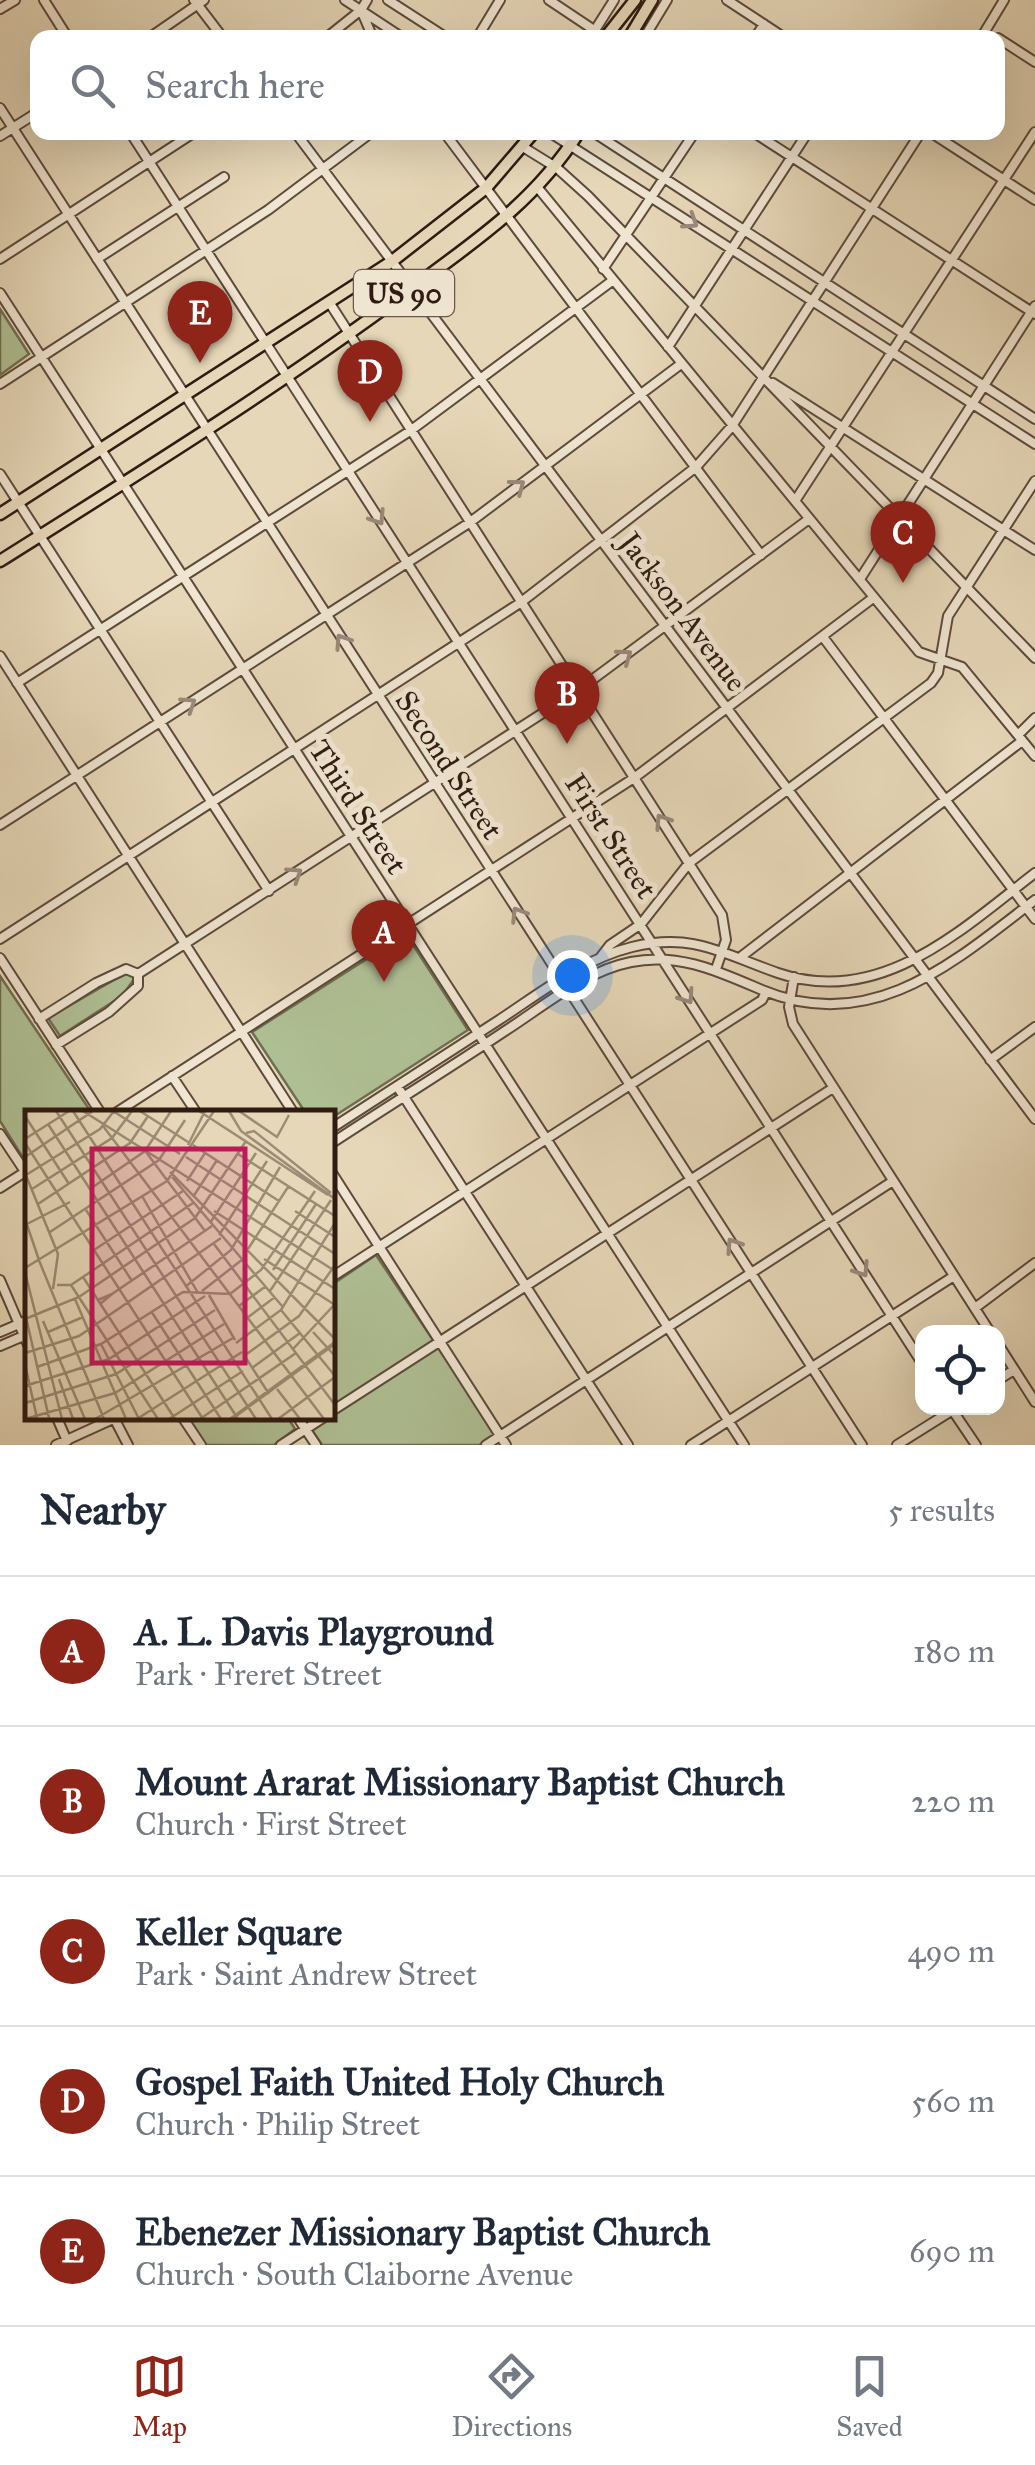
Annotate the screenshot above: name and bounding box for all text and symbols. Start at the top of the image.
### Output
search box [30,30,1005,140]
icon: search [65,58,120,113]
text: Search here [145,62,325,108]
one-way arrow [680,210,698,229]
road number: US 90 [354,270,454,316]
pin: E [168,280,232,363]
pin: D [338,340,402,422]
one-way arrow [507,480,525,497]
pin: C [870,500,936,583]
one-way arrow [366,507,385,525]
street label: Jackson Avenue [610,523,754,699]
one-way arrow [335,634,354,652]
one-way arrow [614,651,632,668]
pin: B [534,662,600,744]
street label: Second Street [388,684,511,846]
one-way arrow [178,697,196,716]
street label: Third Street [301,733,415,881]
street label: First Street [557,767,665,906]
one-way arrow [655,814,674,832]
one-way arrow [285,867,303,886]
pin: A [352,900,416,982]
one-way arrow [512,907,531,925]
your location [547,950,598,1001]
one-way arrow [675,985,693,1004]
inset map [25,1110,335,1420]
one-way arrow [727,1238,746,1256]
one-way arrow [850,1260,869,1278]
map controls [915,1325,1005,1415]
button: locate [915,1325,1005,1415]
text: Nearby [40,1484,165,1536]
text: 5 results [888,1491,995,1530]
text: A. L. Davis Playground [135,1609,494,1655]
text: A [62,1632,83,1671]
text: 180 m [913,1632,995,1671]
text: Park · Freret Street [135,1655,382,1694]
text: Mount Ararat Missionary Baptist Church [135,1759,785,1805]
text: B [62,1782,83,1821]
text: 220 m [911,1782,995,1821]
text: Church · First Street [135,1805,406,1844]
text: Keller Square [135,1909,342,1955]
text: C [62,1932,83,1971]
text: 490 m [908,1932,995,1971]
text: Park · Saint Andrew Street [135,1955,477,1994]
text: Gospel Faith United Holy Church [135,2059,664,2105]
text: D [60,2082,85,2121]
text: 560 m [911,2082,995,2121]
text: Church · Philip Street [135,2105,420,2144]
text: Ebenezer Missionary Baptist Church [135,2209,710,2255]
text: E [61,2232,84,2271]
text: 690 m [909,2232,995,2271]
text: Church · South Claiborne Avenue [135,2255,573,2294]
tab: Map [132,2349,187,2444]
tab: Directions [451,2349,572,2444]
tab: Saved [836,2349,903,2444]

